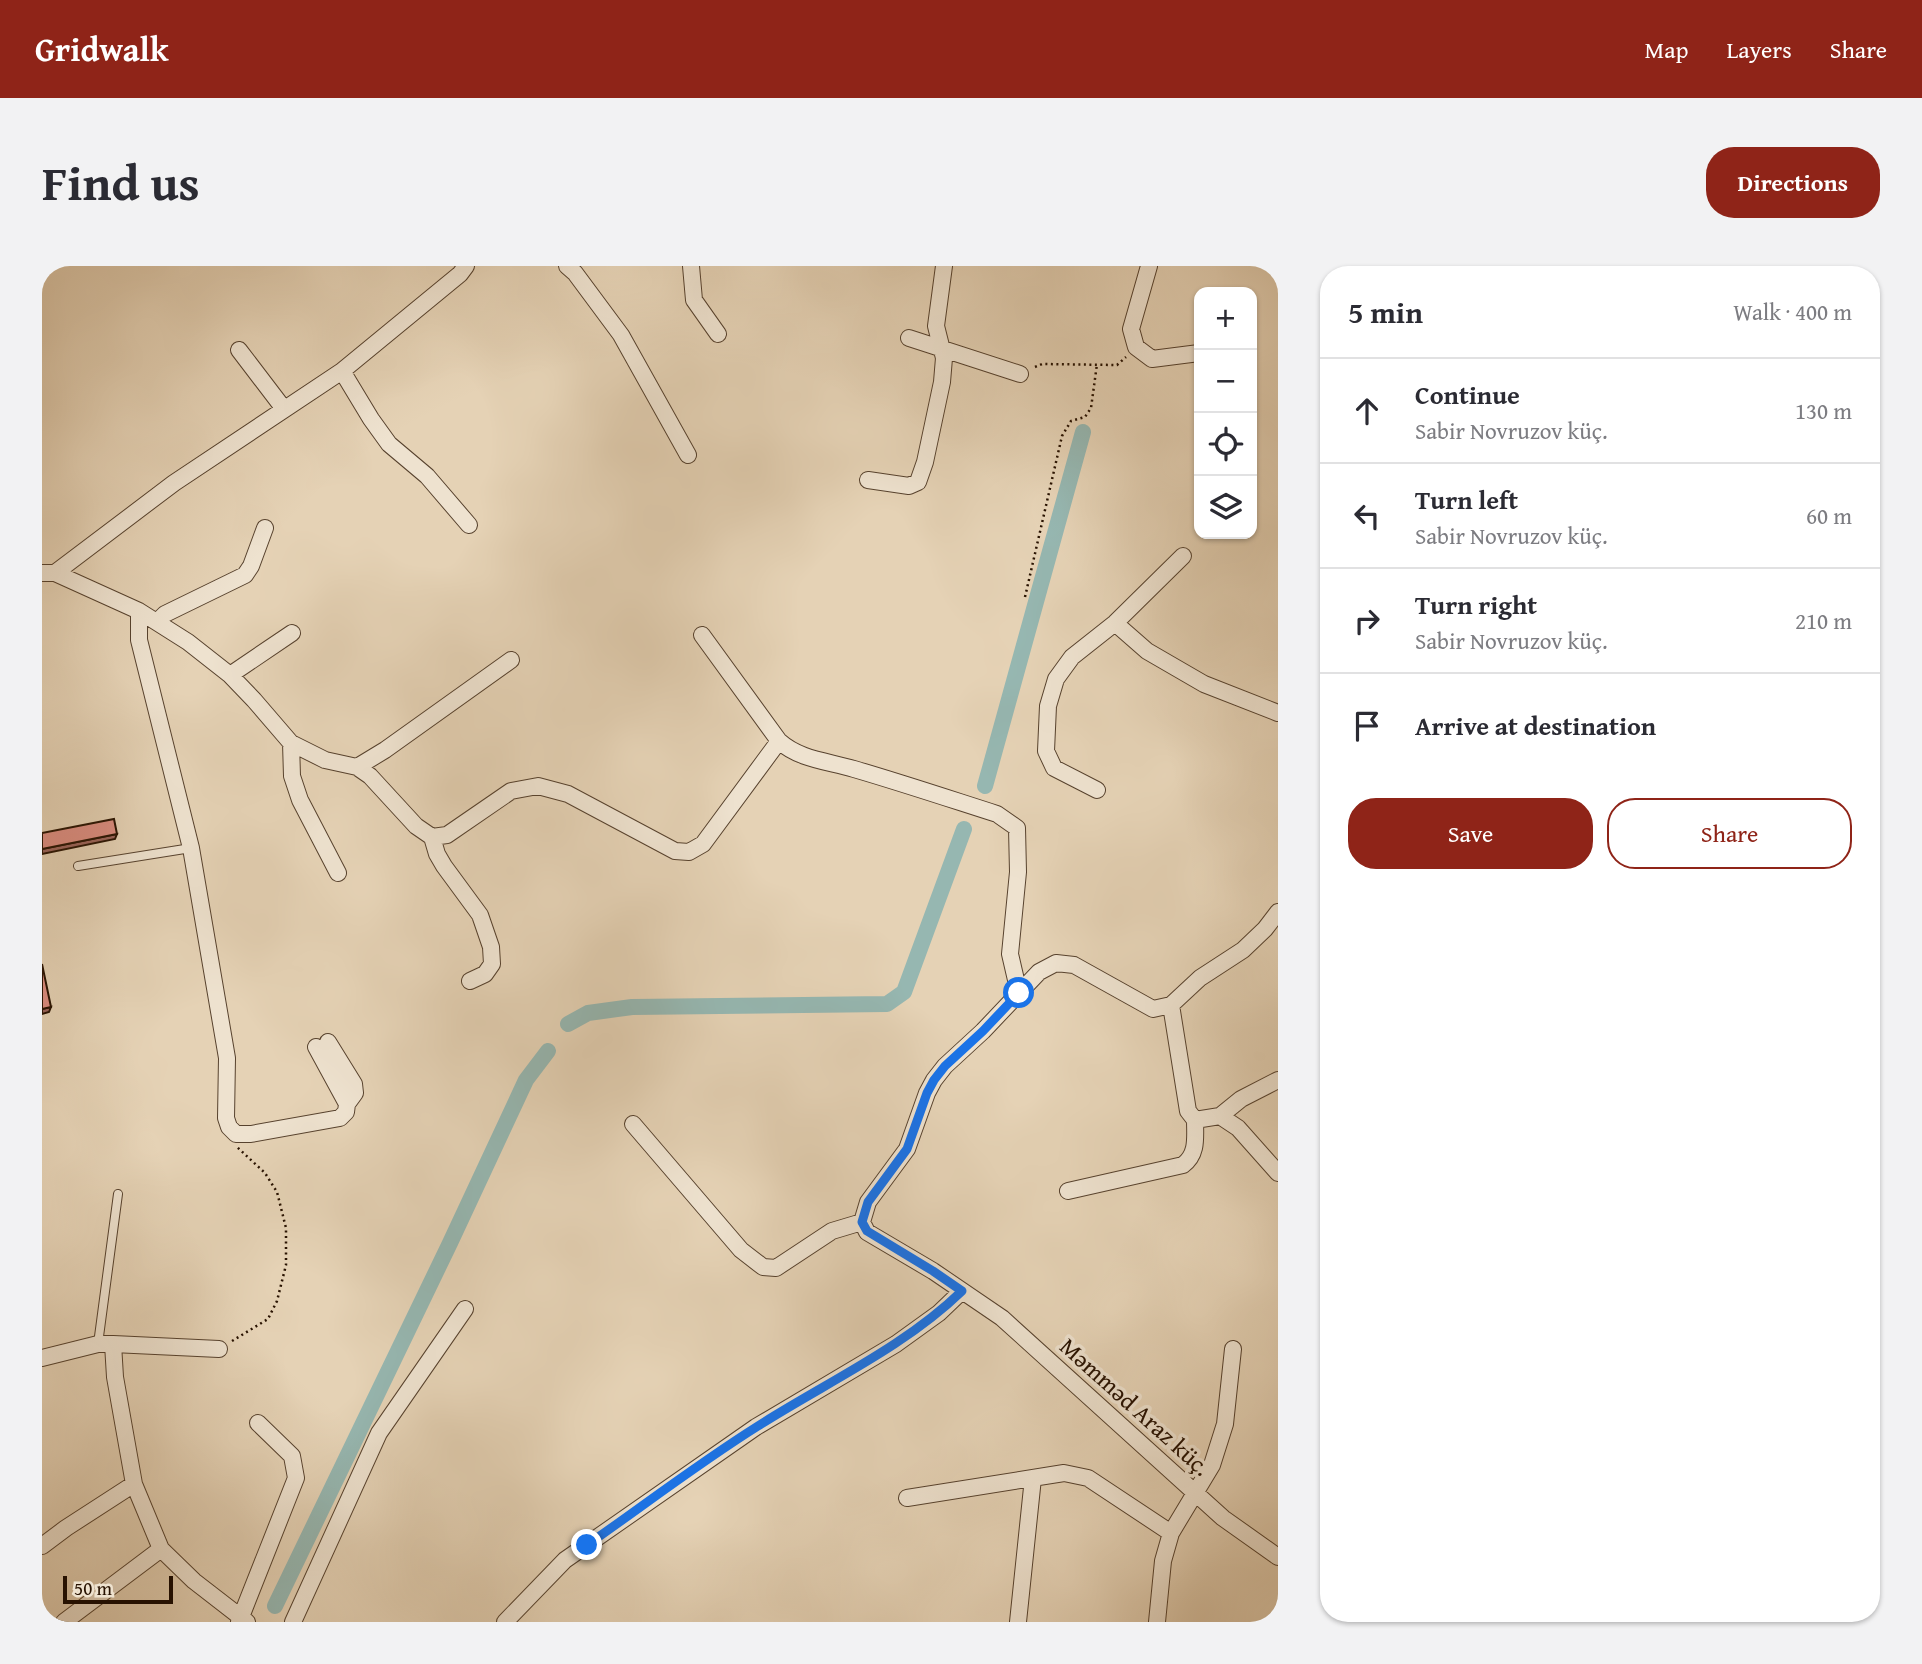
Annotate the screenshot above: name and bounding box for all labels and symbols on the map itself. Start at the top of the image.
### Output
route start [1003,977,1034,1008]
street label: Məmməd Araz küç. [1052,1329,1218,1484]
route end [571,1529,602,1560]
scale bar [63,1573,173,1605]

